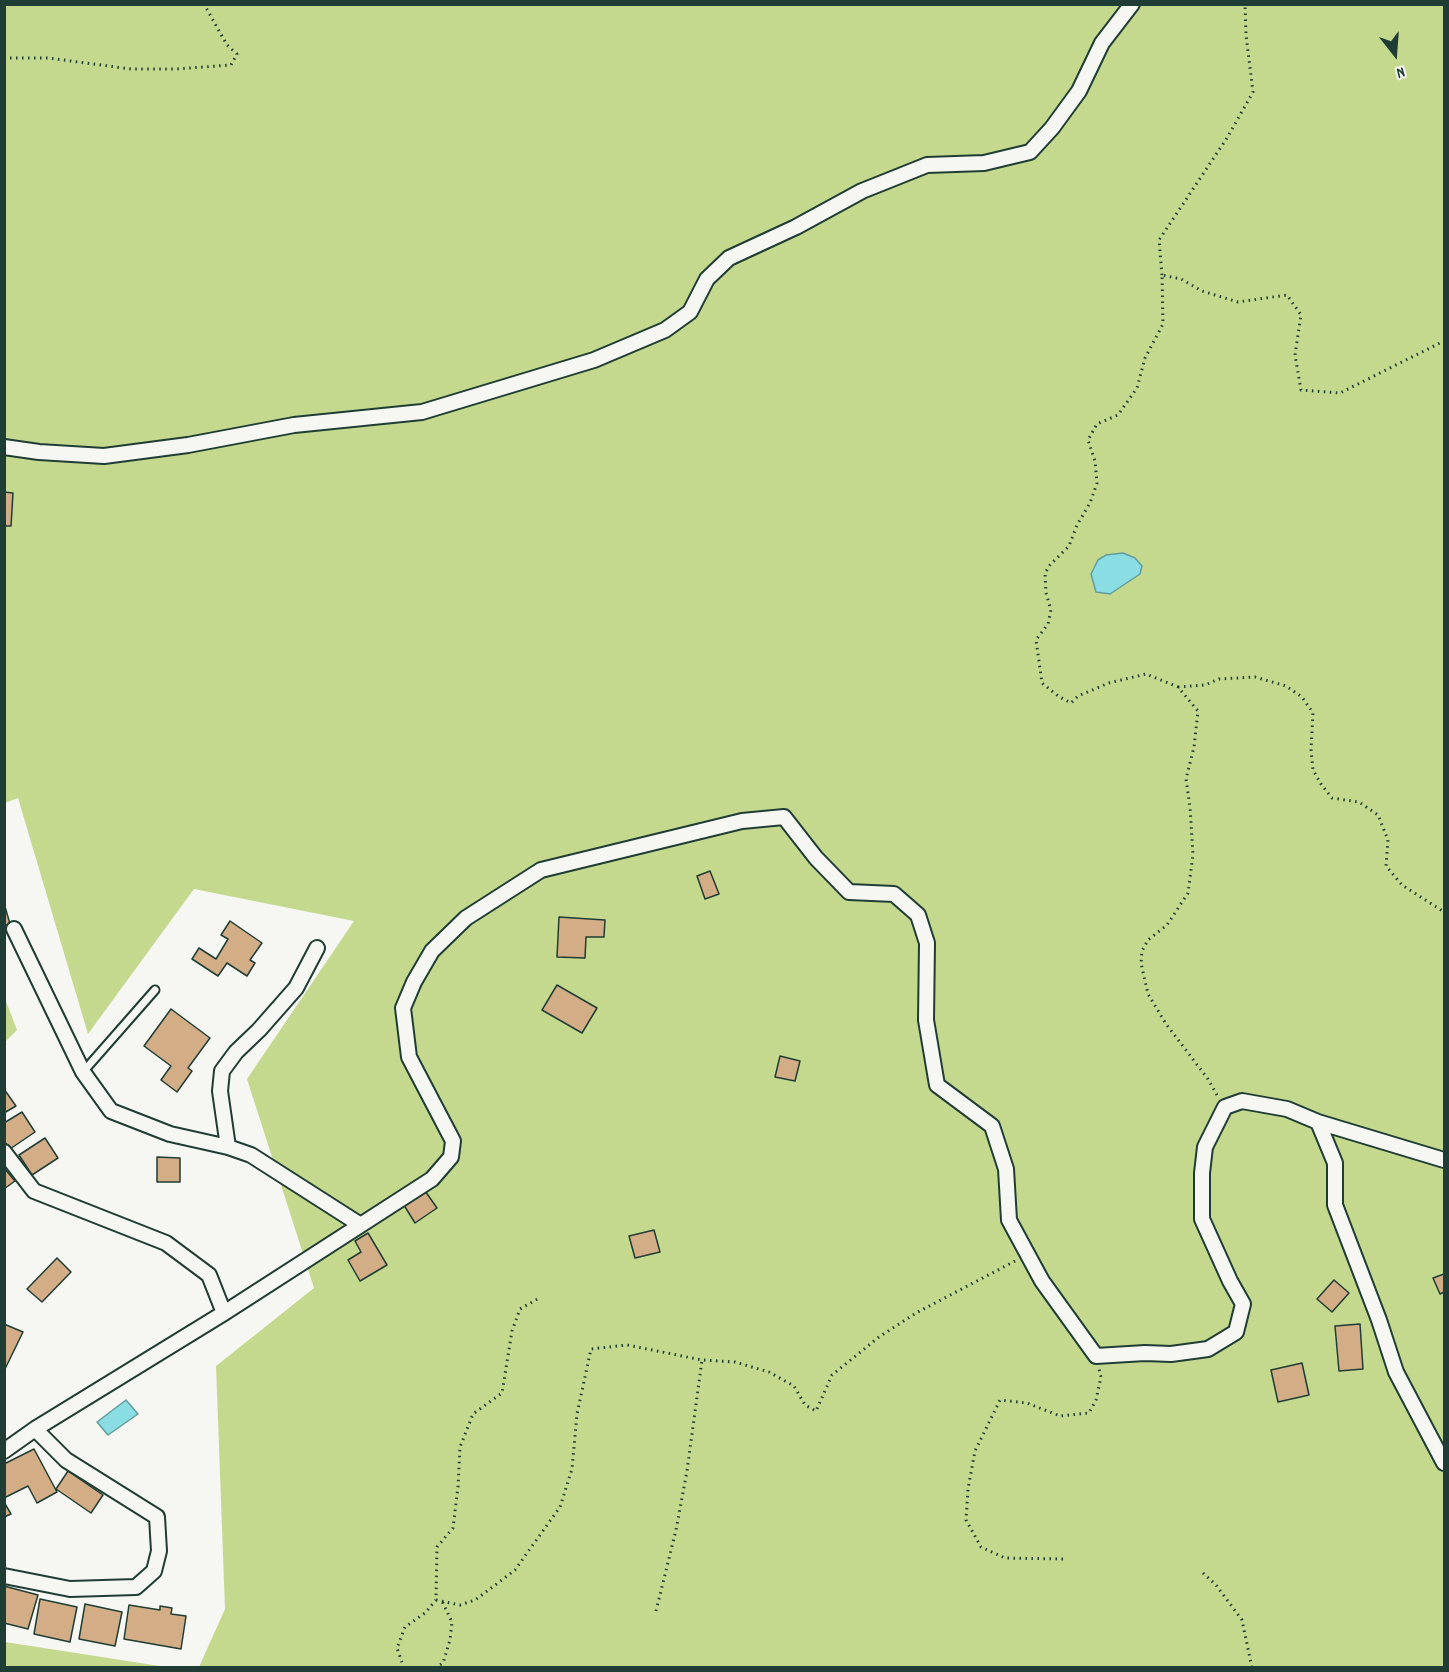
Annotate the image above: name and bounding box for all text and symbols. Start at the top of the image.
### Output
north arrow [1365,24,1425,84]
text: N [1393,60,1408,84]

